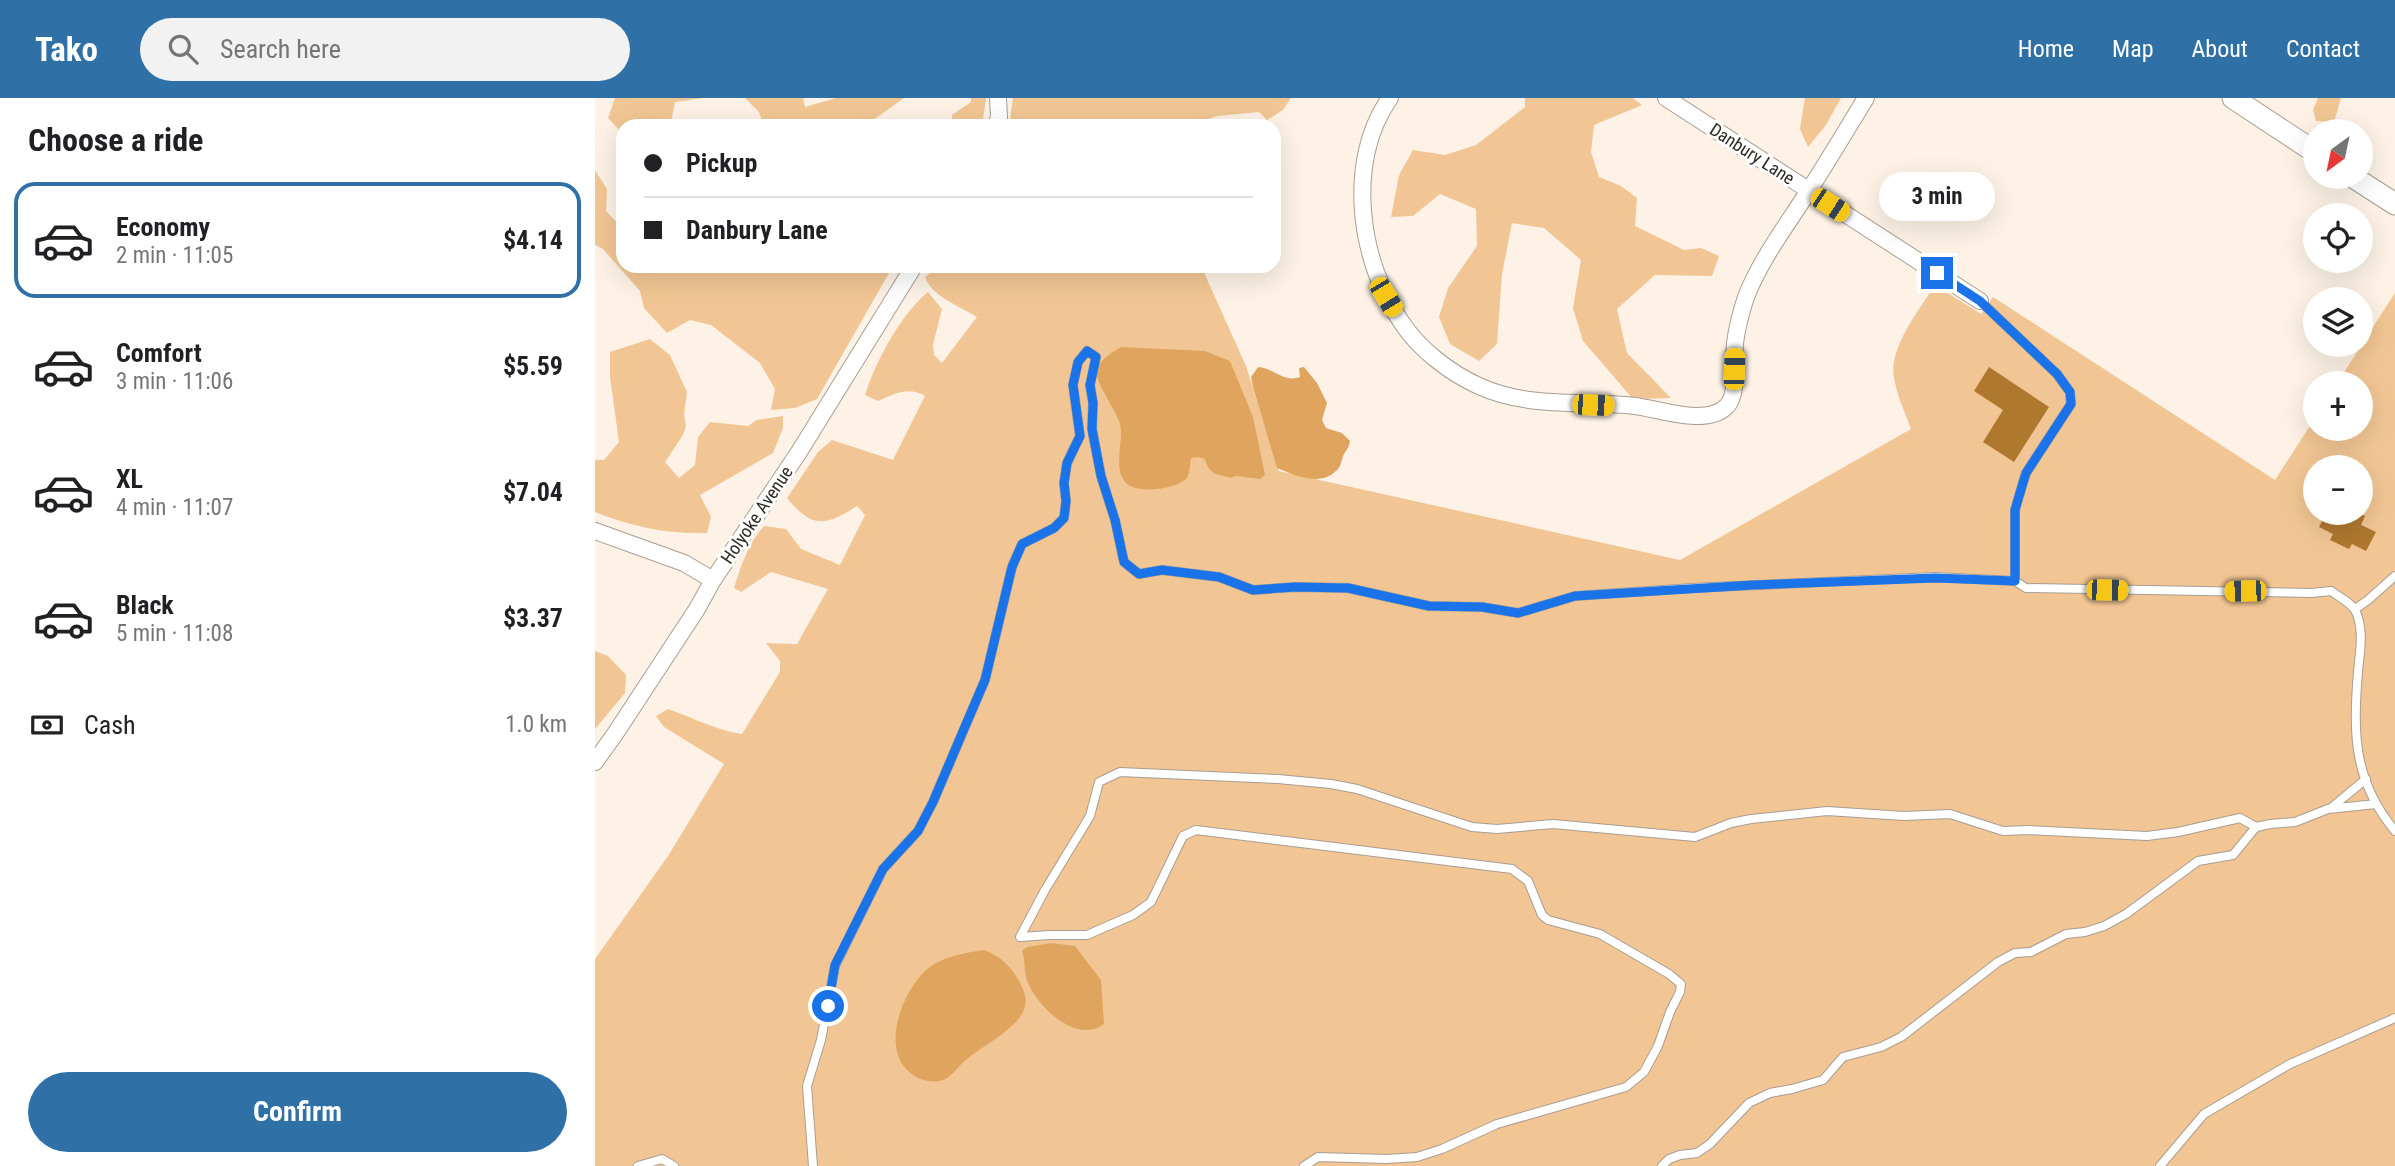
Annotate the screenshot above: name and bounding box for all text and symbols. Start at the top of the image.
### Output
search box [140,18,630,81]
text: Tako [35,30,98,69]
icon: search [164,30,202,68]
text: Search here [220,34,341,64]
text: Home [2018,35,2074,63]
text: Map [2112,35,2154,63]
text: About [2192,35,2248,63]
text: Contact [2286,35,2360,63]
street label: Danbury Lane [1706,118,1799,189]
north arrow [2303,119,2373,189]
map controls [2303,119,2373,525]
text: Choose a ride [28,121,203,159]
text: Pickup [686,148,757,178]
callout: 3 min [1879,172,1995,220]
text: 3 min [1911,183,1963,210]
car [1807,185,1854,225]
button: locate [2303,203,2373,273]
icon: car [32,209,95,272]
text: Economy [116,212,210,242]
text: Danbury Lane [686,215,828,245]
text: $4.14 [503,225,563,255]
text: 2 min · 11:05 [116,242,233,269]
route end [1921,257,1953,289]
car [1367,274,1406,320]
button: layers [2303,287,2373,357]
icon: car [32,335,95,398]
text: Comfort [116,338,202,368]
car [1723,348,1746,390]
text: $5.59 [503,351,563,381]
text: 3 min · 11:06 [116,368,233,395]
button: + [2303,371,2373,441]
car [1572,394,1615,416]
button: − [2303,455,2373,525]
icon: car [32,461,95,524]
street label: Holyoke Avenue [716,462,797,567]
text: XL [116,464,143,494]
text: $7.04 [503,477,563,507]
text: 4 min · 11:07 [116,494,233,521]
car [2086,579,2129,601]
car [2224,580,2267,602]
icon: car [32,587,95,650]
text: Black [116,590,174,620]
text: $3.37 [503,603,563,633]
text: 5 min · 11:08 [116,620,233,647]
icon: cash [28,706,66,744]
text: Cash [84,710,136,740]
text: 1.0 km [505,711,567,738]
route start [812,990,844,1022]
button: Confirm [28,1072,567,1152]

